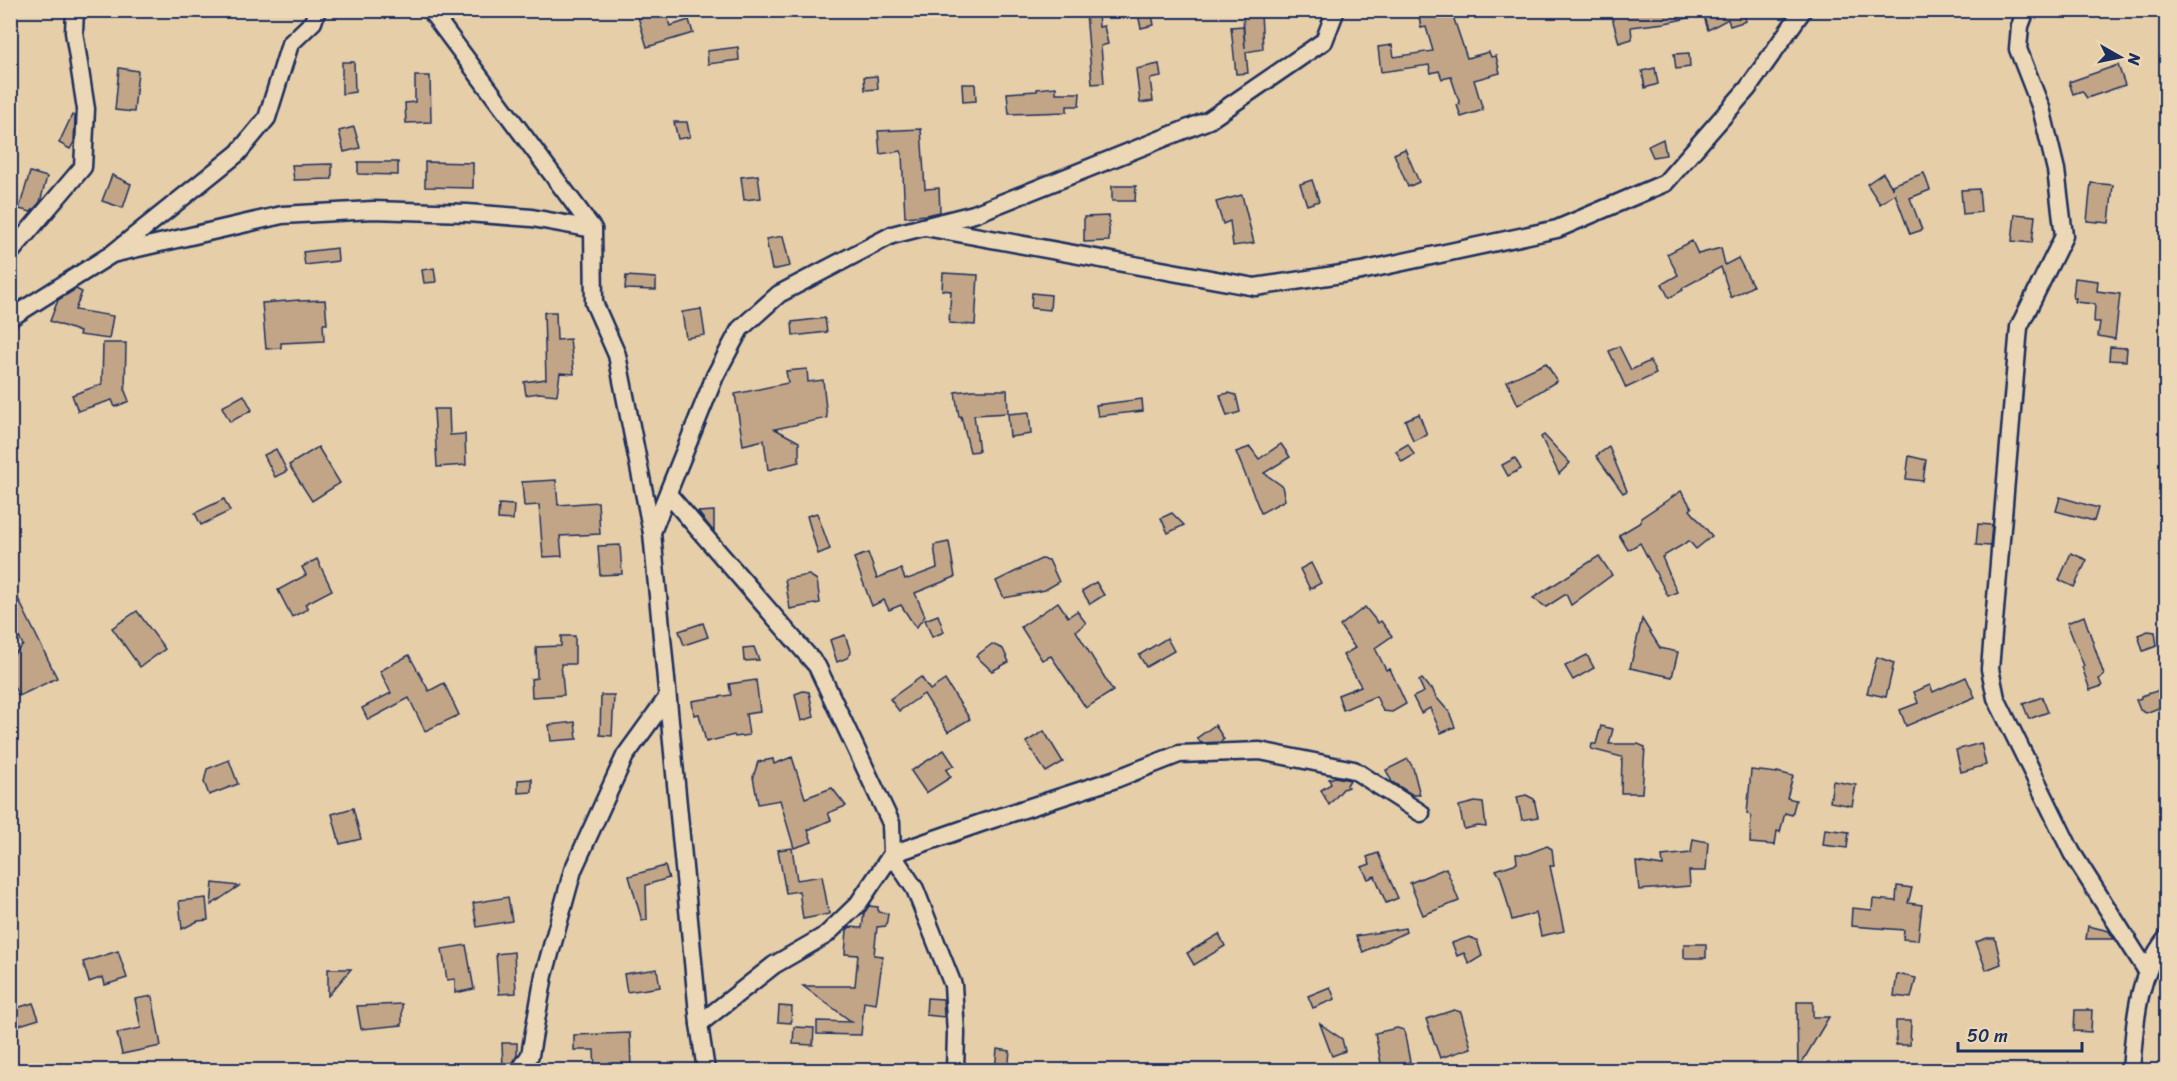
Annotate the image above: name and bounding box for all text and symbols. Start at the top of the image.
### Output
north arrow [2090,27,2150,87]
text: N [2119,51,2150,68]
scale bar [1958,1015,2082,1053]
text: 50 m [1967,1020,2008,1052]

